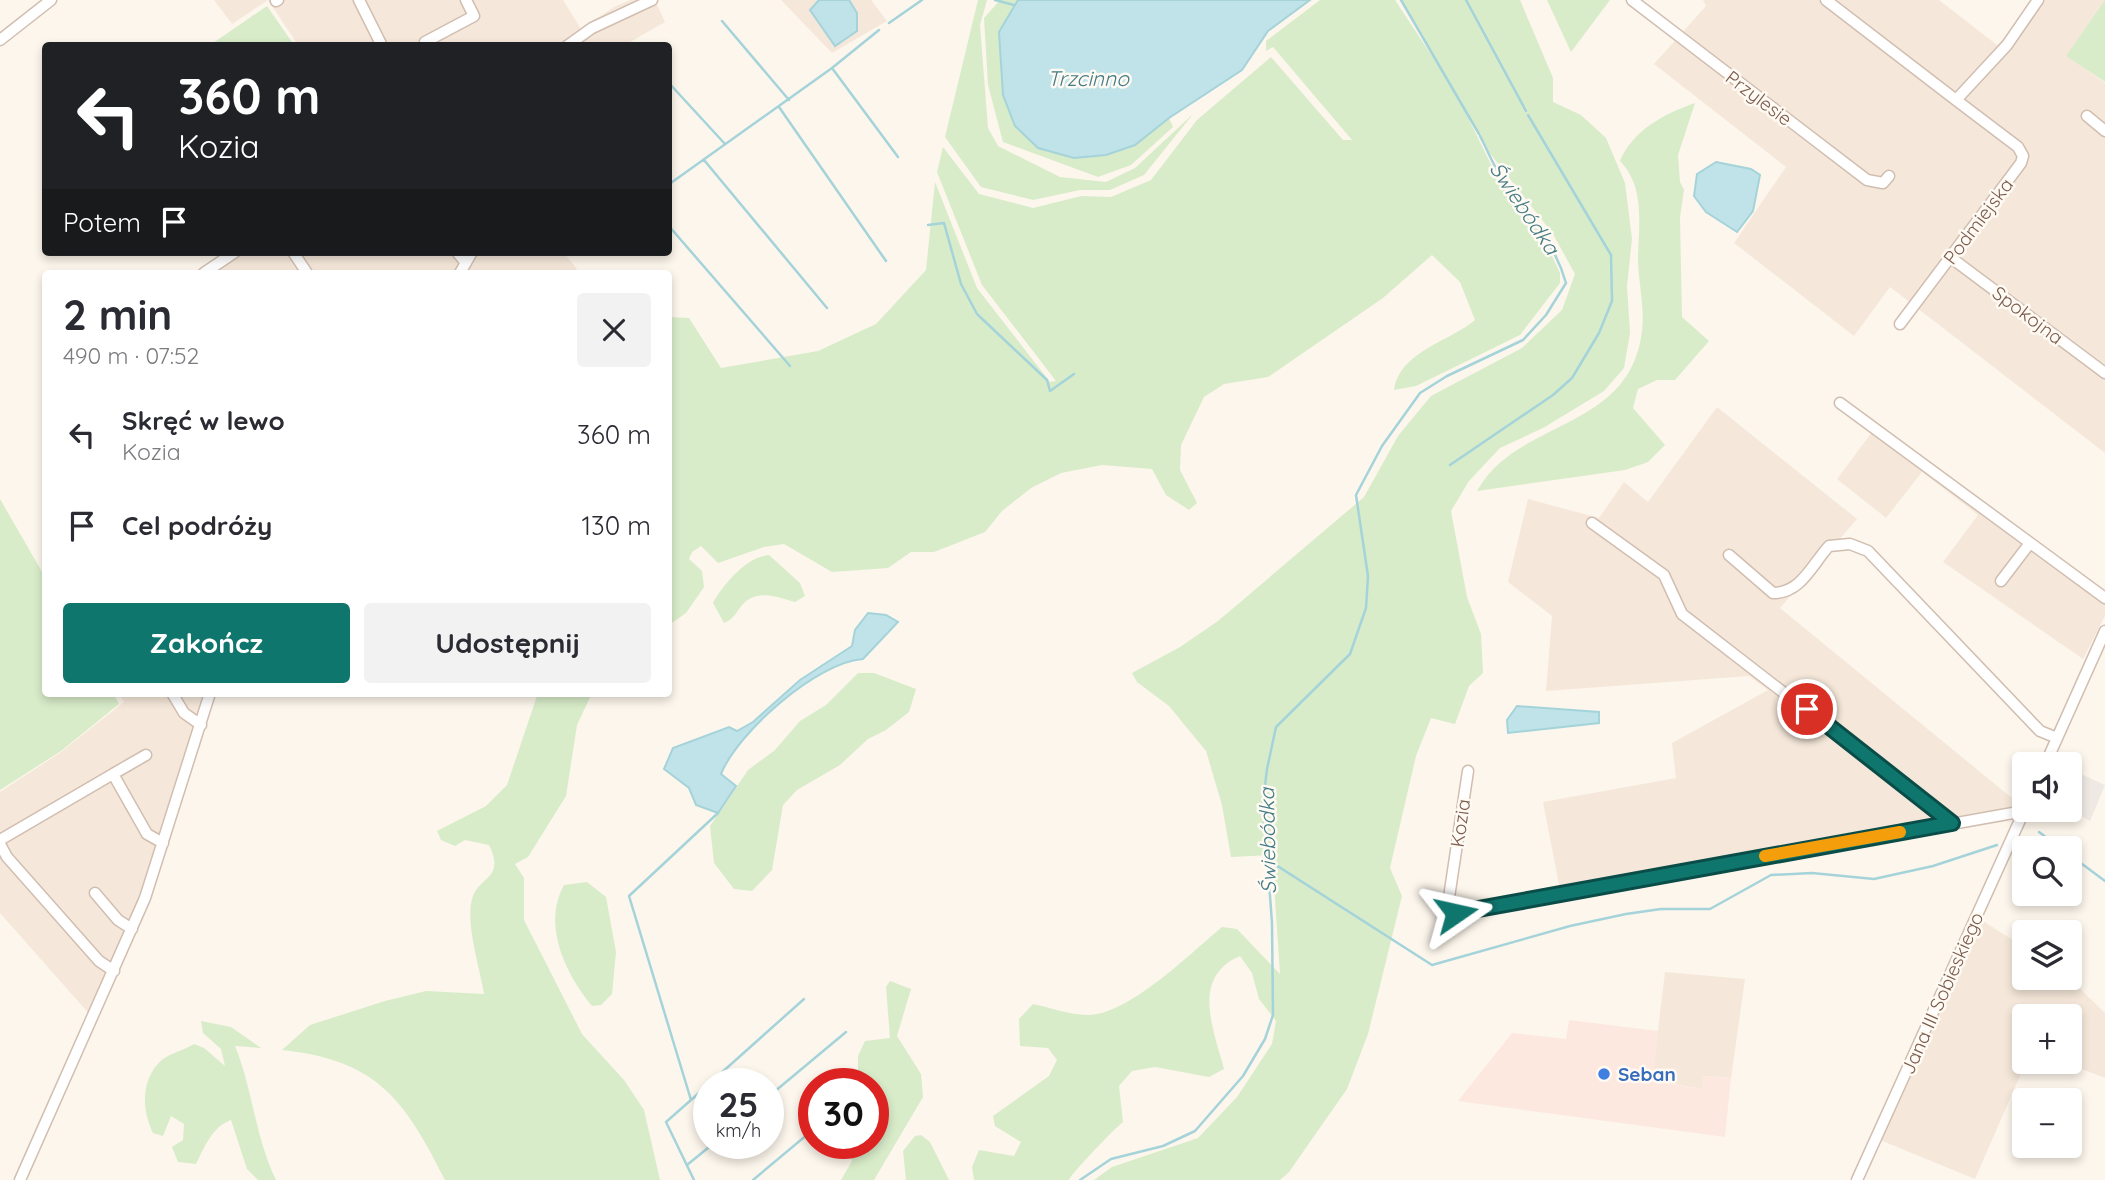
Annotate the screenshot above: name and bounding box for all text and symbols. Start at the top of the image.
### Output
text: 360 m [178,65,320,126]
water label: Trzcinno [1047,65,1130,91]
street label: Przylesie [1721,65,1797,131]
icon: left [63,70,154,161]
text: Kozia [178,126,260,166]
water label: Świebódka [1485,157,1566,260]
street label: Podmiejska [1938,173,2018,269]
icon: arrive [155,203,193,241]
text: Potem [63,206,141,239]
street label: Spokojna [1988,281,2068,349]
text: 2 min [63,288,172,341]
button: close [577,293,651,367]
text: 490 m · 07:52 [63,341,199,370]
text: Skręć w lewo [122,404,285,437]
icon: left [63,416,101,454]
text: 360 m [577,418,651,451]
text: Kozia [122,437,181,466]
icon: arrive [63,507,101,545]
text: Cel podróży [122,509,272,542]
text: 130 m [581,509,651,542]
button: Zakończ [63,603,350,683]
button: Udostępnij [364,603,651,683]
pin [1777,679,1837,739]
icon: arrive [1788,690,1826,728]
map controls [2012,752,2082,1158]
button: sound [2012,752,2082,822]
water label: Świebódka [1253,787,1281,894]
street label: Kozia [1445,797,1475,849]
button: search [2012,836,2082,906]
position arrow [1419,876,1493,950]
street label: Jana III Sobieskiego [1896,908,1988,1078]
button: layers [2012,920,2082,990]
button: + [2012,1004,2082,1074]
place label: Seban [1618,1062,1676,1086]
marker: Seban [1596,1066,1612,1082]
speed limit sign: 30 [798,1068,889,1159]
text: 25 [718,1082,759,1126]
button: − [2012,1088,2082,1158]
text: km/h [716,1119,761,1142]

